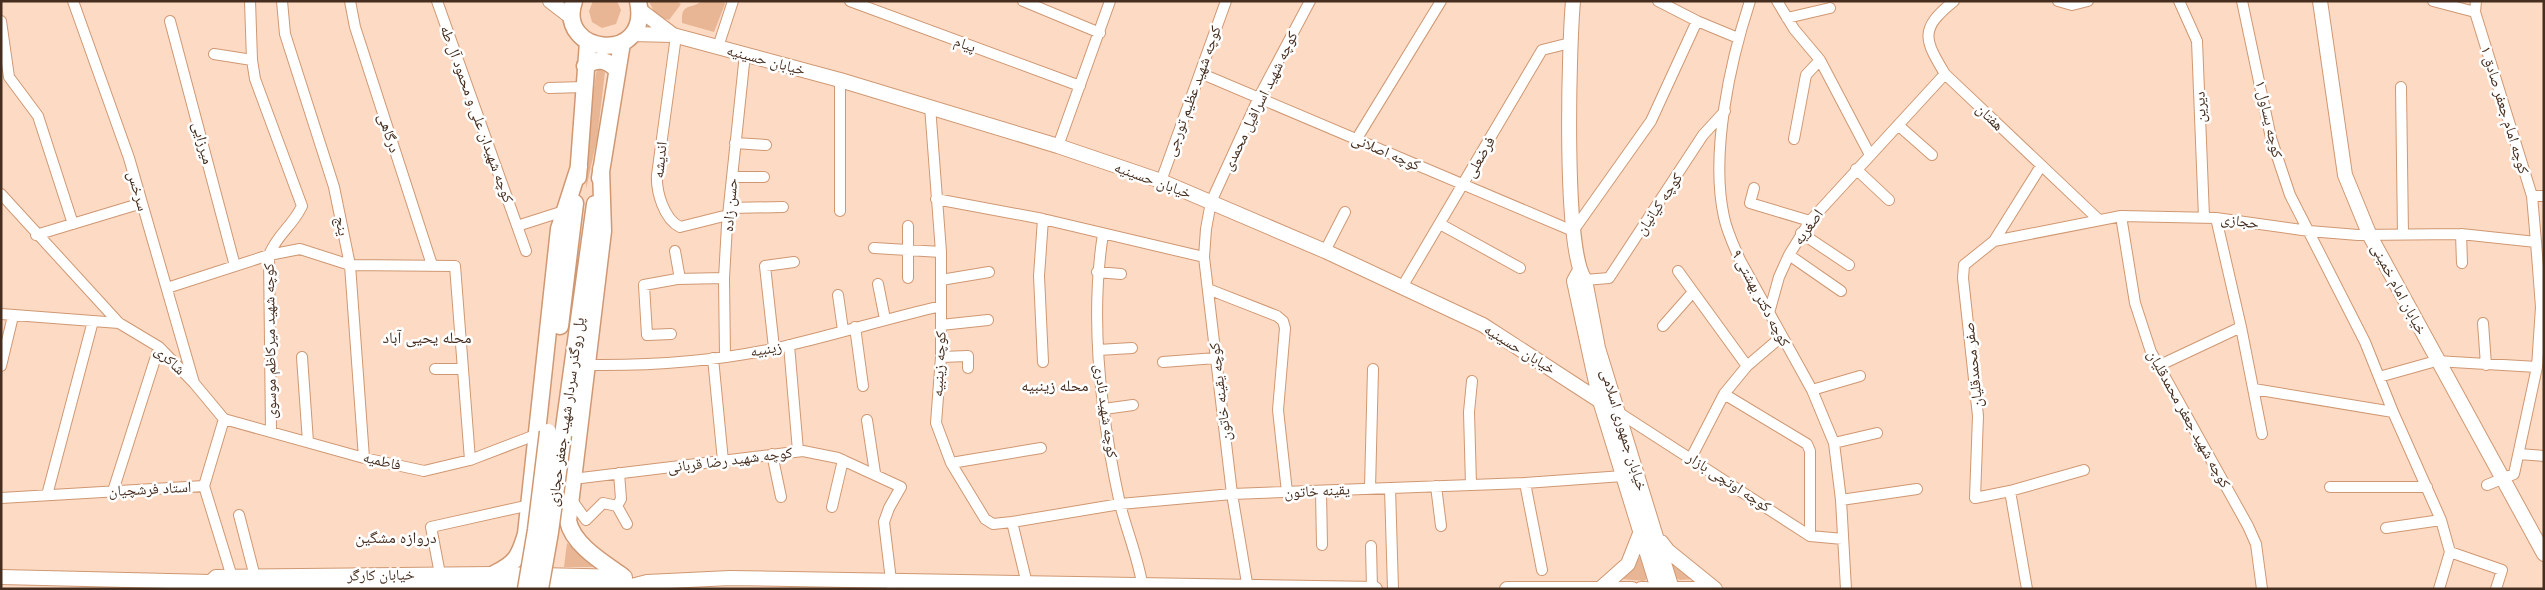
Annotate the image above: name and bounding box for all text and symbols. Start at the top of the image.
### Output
street label: کوچه شهیدان علی و محمود آل طه [436,23,518,205]
street label: کوچه شهید عظیم تورجی [1161,23,1226,159]
street label: کوچه شهید اسرافیل محمدی [1219,29,1302,174]
street label: پیام [951,32,978,57]
street label: خیابان حسینیه [724,41,808,80]
street label: کوچه امام جعفر صادق ۱ [2476,44,2533,176]
street label: کوچه یساول ۱ [2250,79,2287,160]
street label: دیرین [2190,91,2211,123]
street label: هفتان [1972,100,2008,135]
street label: درگاهی [373,111,404,155]
street label: میرزایی [188,120,217,167]
street label: کوچه اصلانی [1349,130,1423,175]
street label: فرضعلی [1461,133,1500,181]
street label: اندیشه [649,141,671,179]
street label: خیابان حسینیه [1112,158,1194,203]
street label: سرخس [123,169,152,213]
street label: کوچه کیانیان [1632,170,1687,239]
street label: حسن زاده [719,177,742,233]
street label: اصغریه [1789,206,1827,248]
street label: حجازی [2220,209,2261,234]
street label: ینج [330,215,353,238]
street label: خیابان امام خمینی [2367,240,2431,339]
street label: کوچه دکتر بهشتی ۹ [1727,246,1794,350]
street label: کوچه شهید میرکاظم موسوی [260,263,281,419]
street label: پل روگذر سردار شهید جعفر حجازی [544,316,589,508]
street label: خیابان حسینیه [1480,320,1559,379]
street label: صفر محمدقلیان [1960,321,1987,409]
district label: محله یحیی آباد [382,328,472,348]
street label: کوچه زینبیه [928,331,950,397]
street label: زینبیه [749,337,783,361]
street label: شاکری [150,341,189,379]
street label: کوچه یقینه خاتون [1205,342,1236,442]
street label: کوچه شهید جعفر محمدقلیان [2143,347,2234,492]
street label: کوچه شهید نادری [1090,363,1121,459]
street label: خیابان جمهوری اسلامی [1596,367,1651,494]
district label: محله زینبیه [1021,376,1089,396]
street label: کوچه شهید رضا قربانی [667,443,793,478]
street label: فاطمیه [361,448,403,474]
street label: کوچه اوتچی بازار [1682,448,1774,517]
street label: استاد فرشچیان [108,478,192,501]
street label: یقینه خاتون [1284,480,1351,503]
district label: دروازه مشگین [355,528,437,548]
street label: خیابان کارگر [346,565,415,586]

